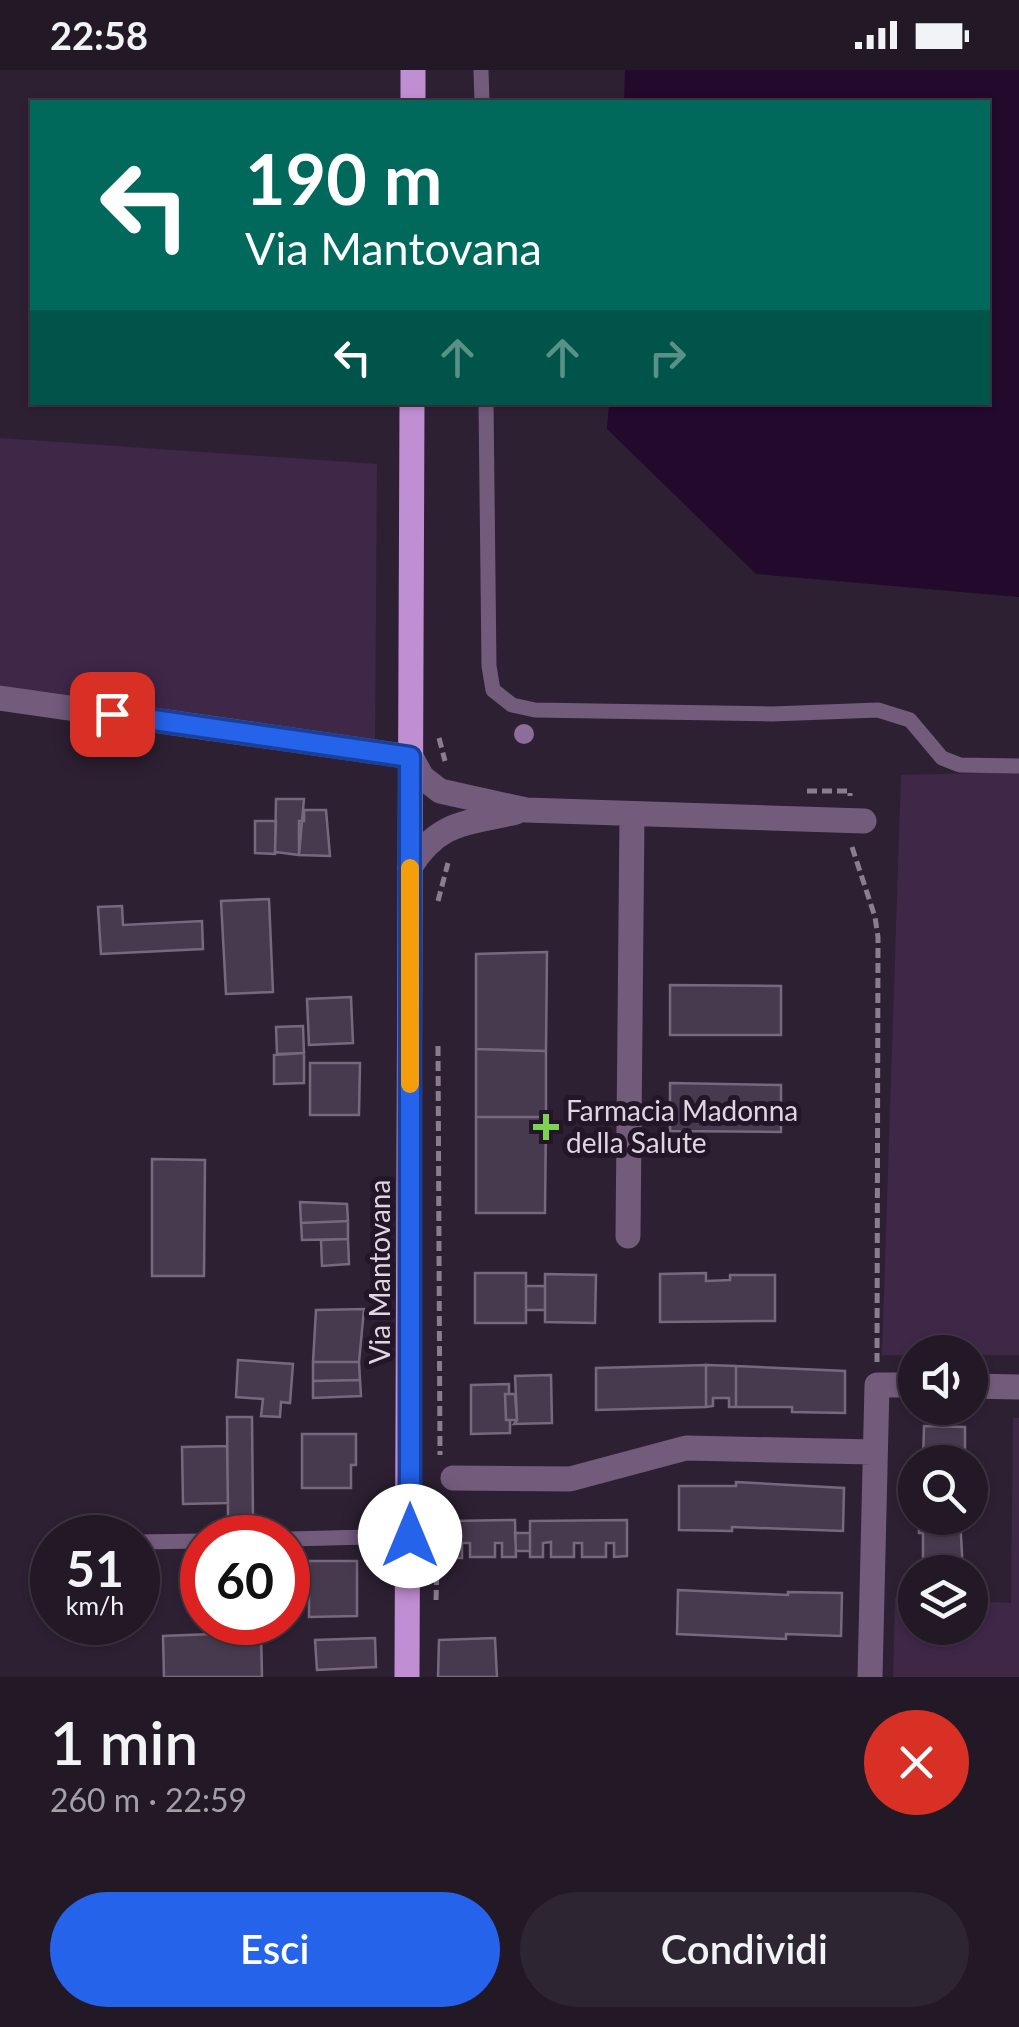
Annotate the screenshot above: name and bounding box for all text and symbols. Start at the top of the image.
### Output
text: 22:58 [50,12,148,58]
text: 190 m [245,136,442,220]
icon: left [80,140,210,270]
text: Via Mantovana [245,221,542,275]
icon: left [325,330,380,385]
icon: ahead [430,330,485,385]
icon: ahead [535,330,590,385]
icon: right [640,330,695,385]
pin [70,672,155,757]
icon: arrive [85,687,140,742]
place label: Farmacia Madonna della Salute [566,1093,798,1159]
marker: Farmacia Madonna della Salute [535,1116,557,1138]
street label: Via Mantovana [362,1180,396,1364]
map controls [898,1335,988,1645]
button: sound [898,1335,988,1425]
button: search [898,1445,988,1535]
position arrow [358,1484,462,1588]
speed limit sign: 60 [180,1515,310,1645]
text: 51 [66,1538,124,1598]
button: layers [898,1555,988,1645]
text: km/h [66,1590,124,1620]
text: 1 min [50,1706,198,1778]
button: close [864,1710,969,1815]
text: 260 m · 22:59 [50,1780,247,1819]
button: Esci [50,1892,500,2007]
button: Condividi [520,1892,969,2007]

